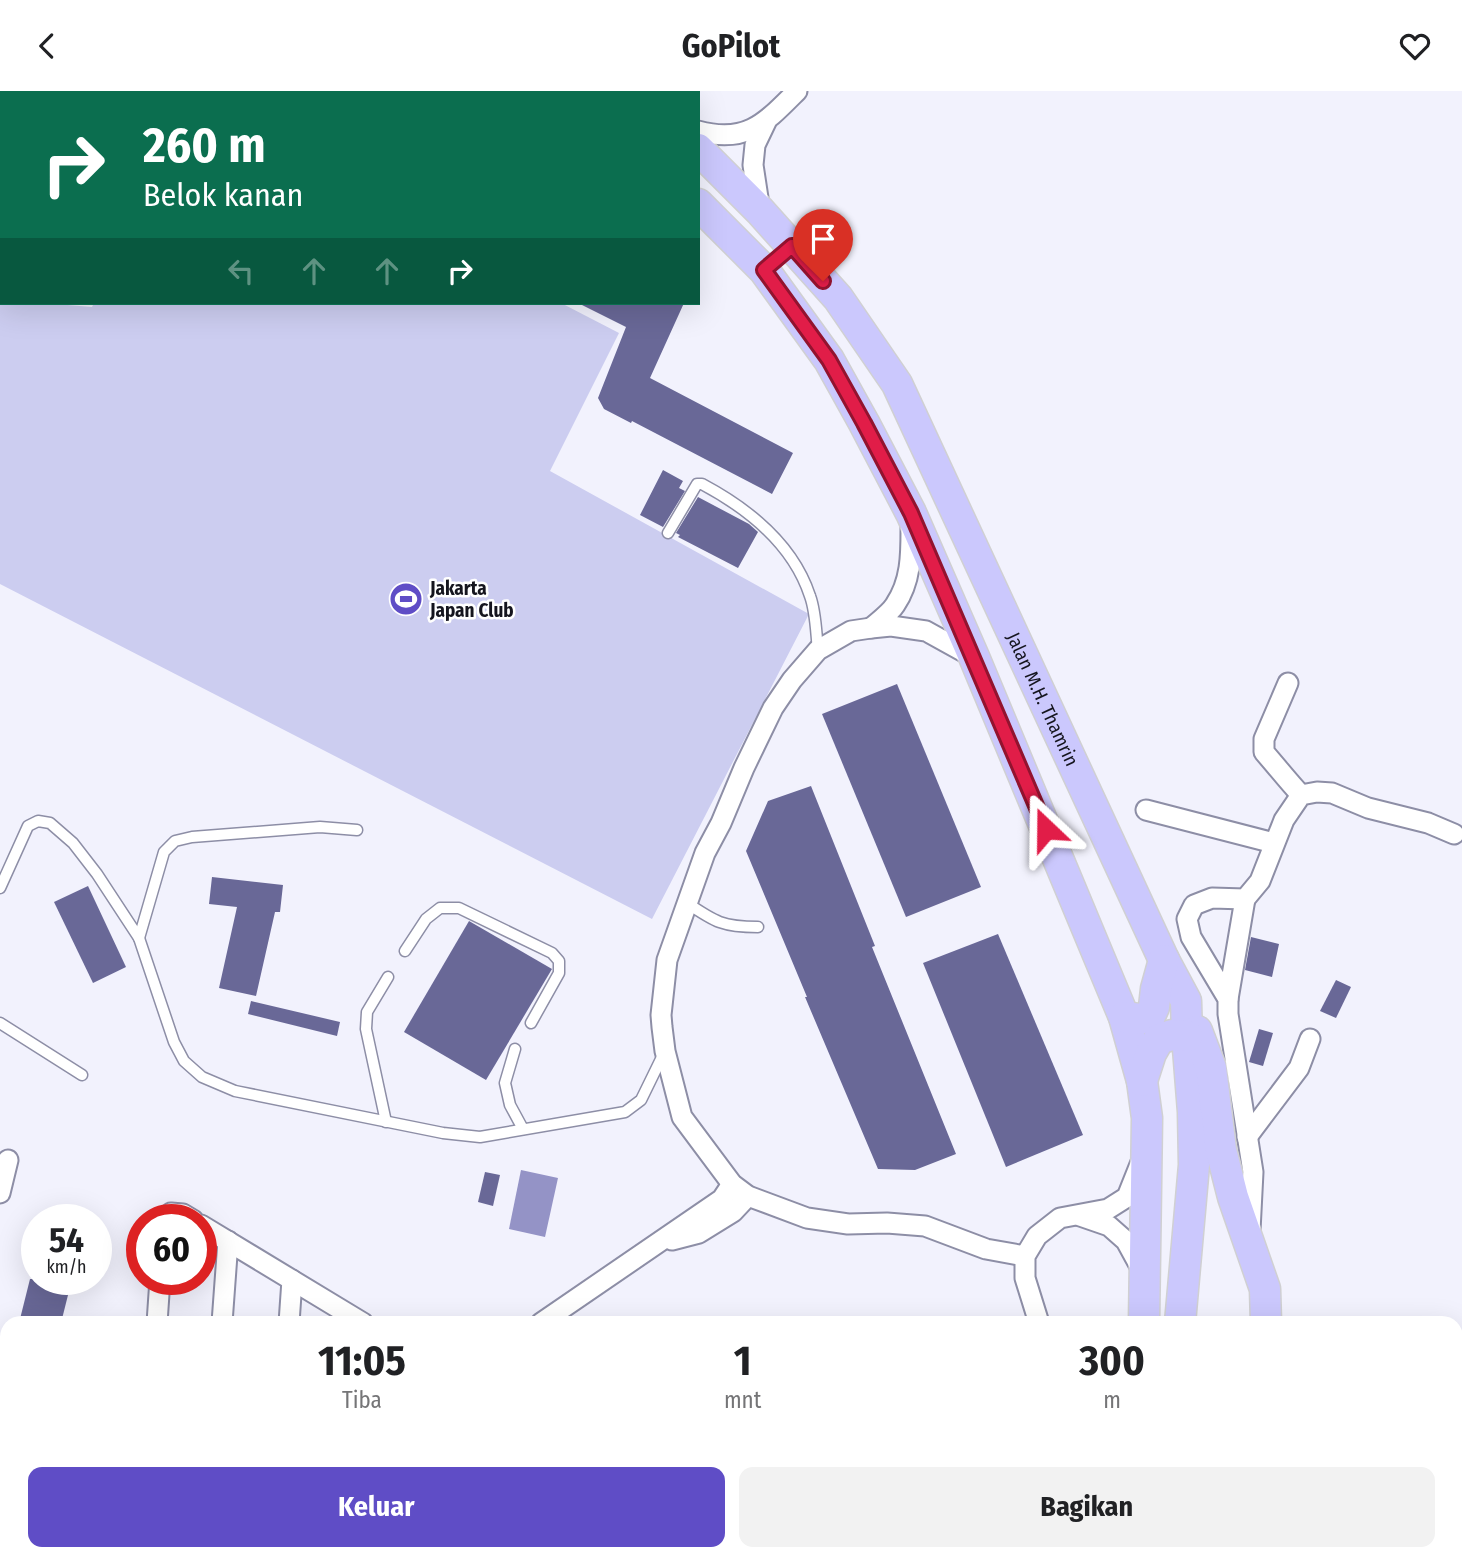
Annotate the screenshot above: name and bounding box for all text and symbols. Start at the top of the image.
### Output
icon: back [28,27,66,65]
text: GoPilot [682,27,780,65]
icon: heart [1396,27,1434,65]
text: 260 m [143,116,266,175]
icon: right [28,119,119,210]
text: Belok kanan [143,176,303,214]
pin [793,209,853,281]
icon: arrive [804,220,842,258]
icon: left [222,252,260,290]
icon: ahead [295,252,333,290]
icon: ahead [368,252,406,290]
icon: right [441,252,479,290]
place label: Jakarta Japan Club [429,577,514,622]
sports icon: Jakarta Japan Club [387,580,425,618]
street label: Jalan M.H. Thamrin [1002,628,1084,770]
position arrow [1009,792,1083,866]
speed limit sign: 60 [126,1204,217,1295]
text: 54 [49,1219,84,1261]
text: km/h [46,1256,87,1278]
text: 11:05 [318,1336,406,1386]
text: 1 [734,1336,751,1386]
text: 300 [1079,1336,1145,1386]
text: Tiba [342,1386,382,1414]
text: mnt [724,1386,761,1414]
text: m [1103,1386,1121,1414]
button: Keluar [28,1467,725,1547]
button: Bagikan [739,1467,1435,1547]

